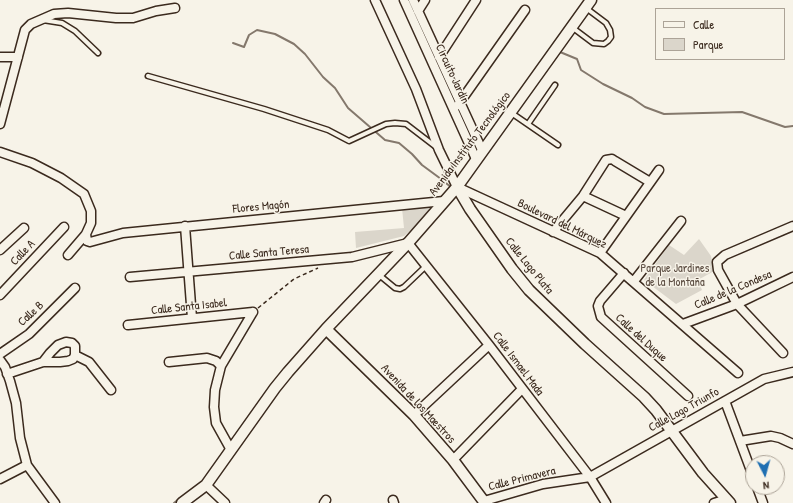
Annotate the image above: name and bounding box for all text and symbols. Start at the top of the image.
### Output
legend [655,8,785,60]
text: Calle [693,16,714,33]
text: Parque [693,36,723,53]
street label: Circuito Jardín [432,42,472,106]
street label: Avenida Instituto Tecnológico [426,89,514,199]
street label: Boulevard del Márquez [515,196,609,252]
street label: Flores Magón [232,197,290,217]
street label: Calle Lago Plata [502,235,556,297]
street label: Calle A [7,237,39,269]
street label: Calle Santa Teresa [228,242,310,264]
park label: Parque Jardines de la Montaña [641,262,709,290]
street label: Calle de la Condesa [692,267,774,313]
street label: Calle Santa Isabel [150,296,228,318]
street label: Calle B [15,298,47,330]
street label: Calle del Duque [612,311,670,365]
street label: Calle Ismael Mada [489,329,547,399]
street label: Avenida de los Maestros [378,362,458,446]
street label: Calle Lago Triunfo [646,385,722,435]
north arrow [745,455,785,495]
street label: Calle Primavera [487,464,557,494]
text: N [763,479,770,493]

